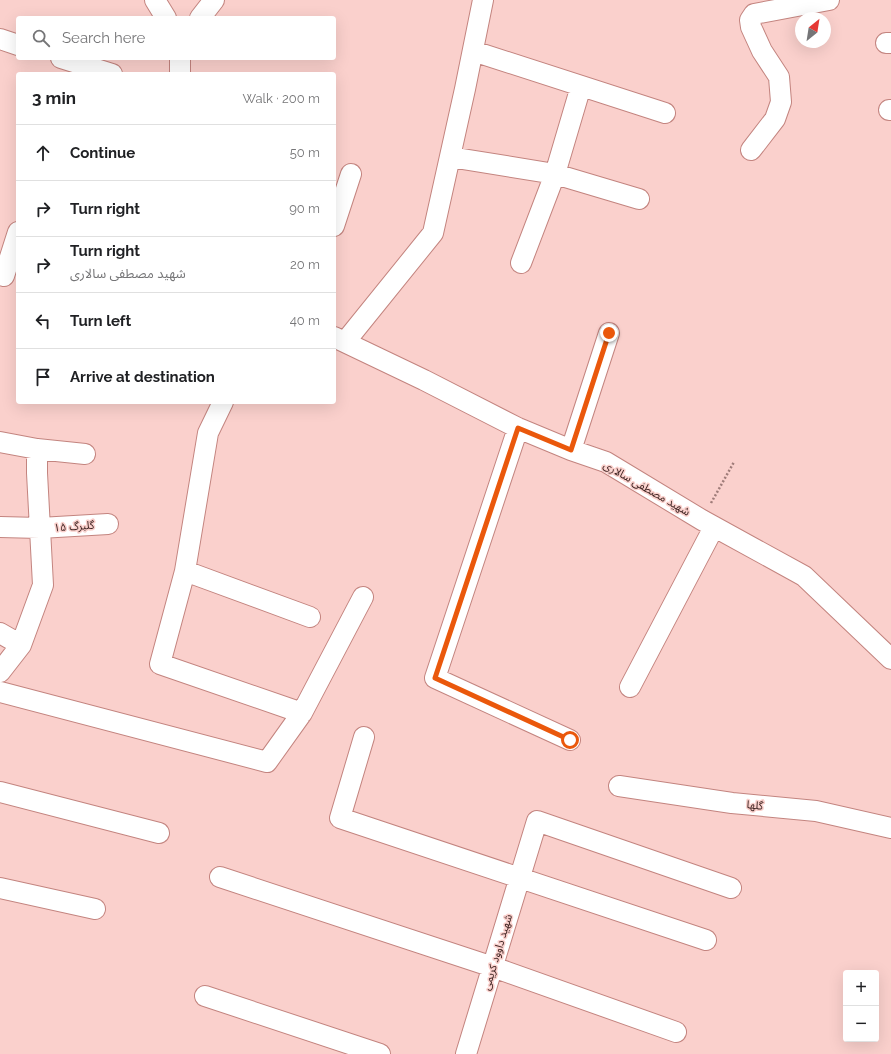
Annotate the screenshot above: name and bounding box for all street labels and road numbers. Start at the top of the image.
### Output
street label: شهید مصطفی سالاری [601,458,693,519]
street label: گلبرگ ۱۵ [53,519,95,534]
street label: گلها [746,798,764,813]
street label: شهید داوود کریمی [480,912,515,992]

